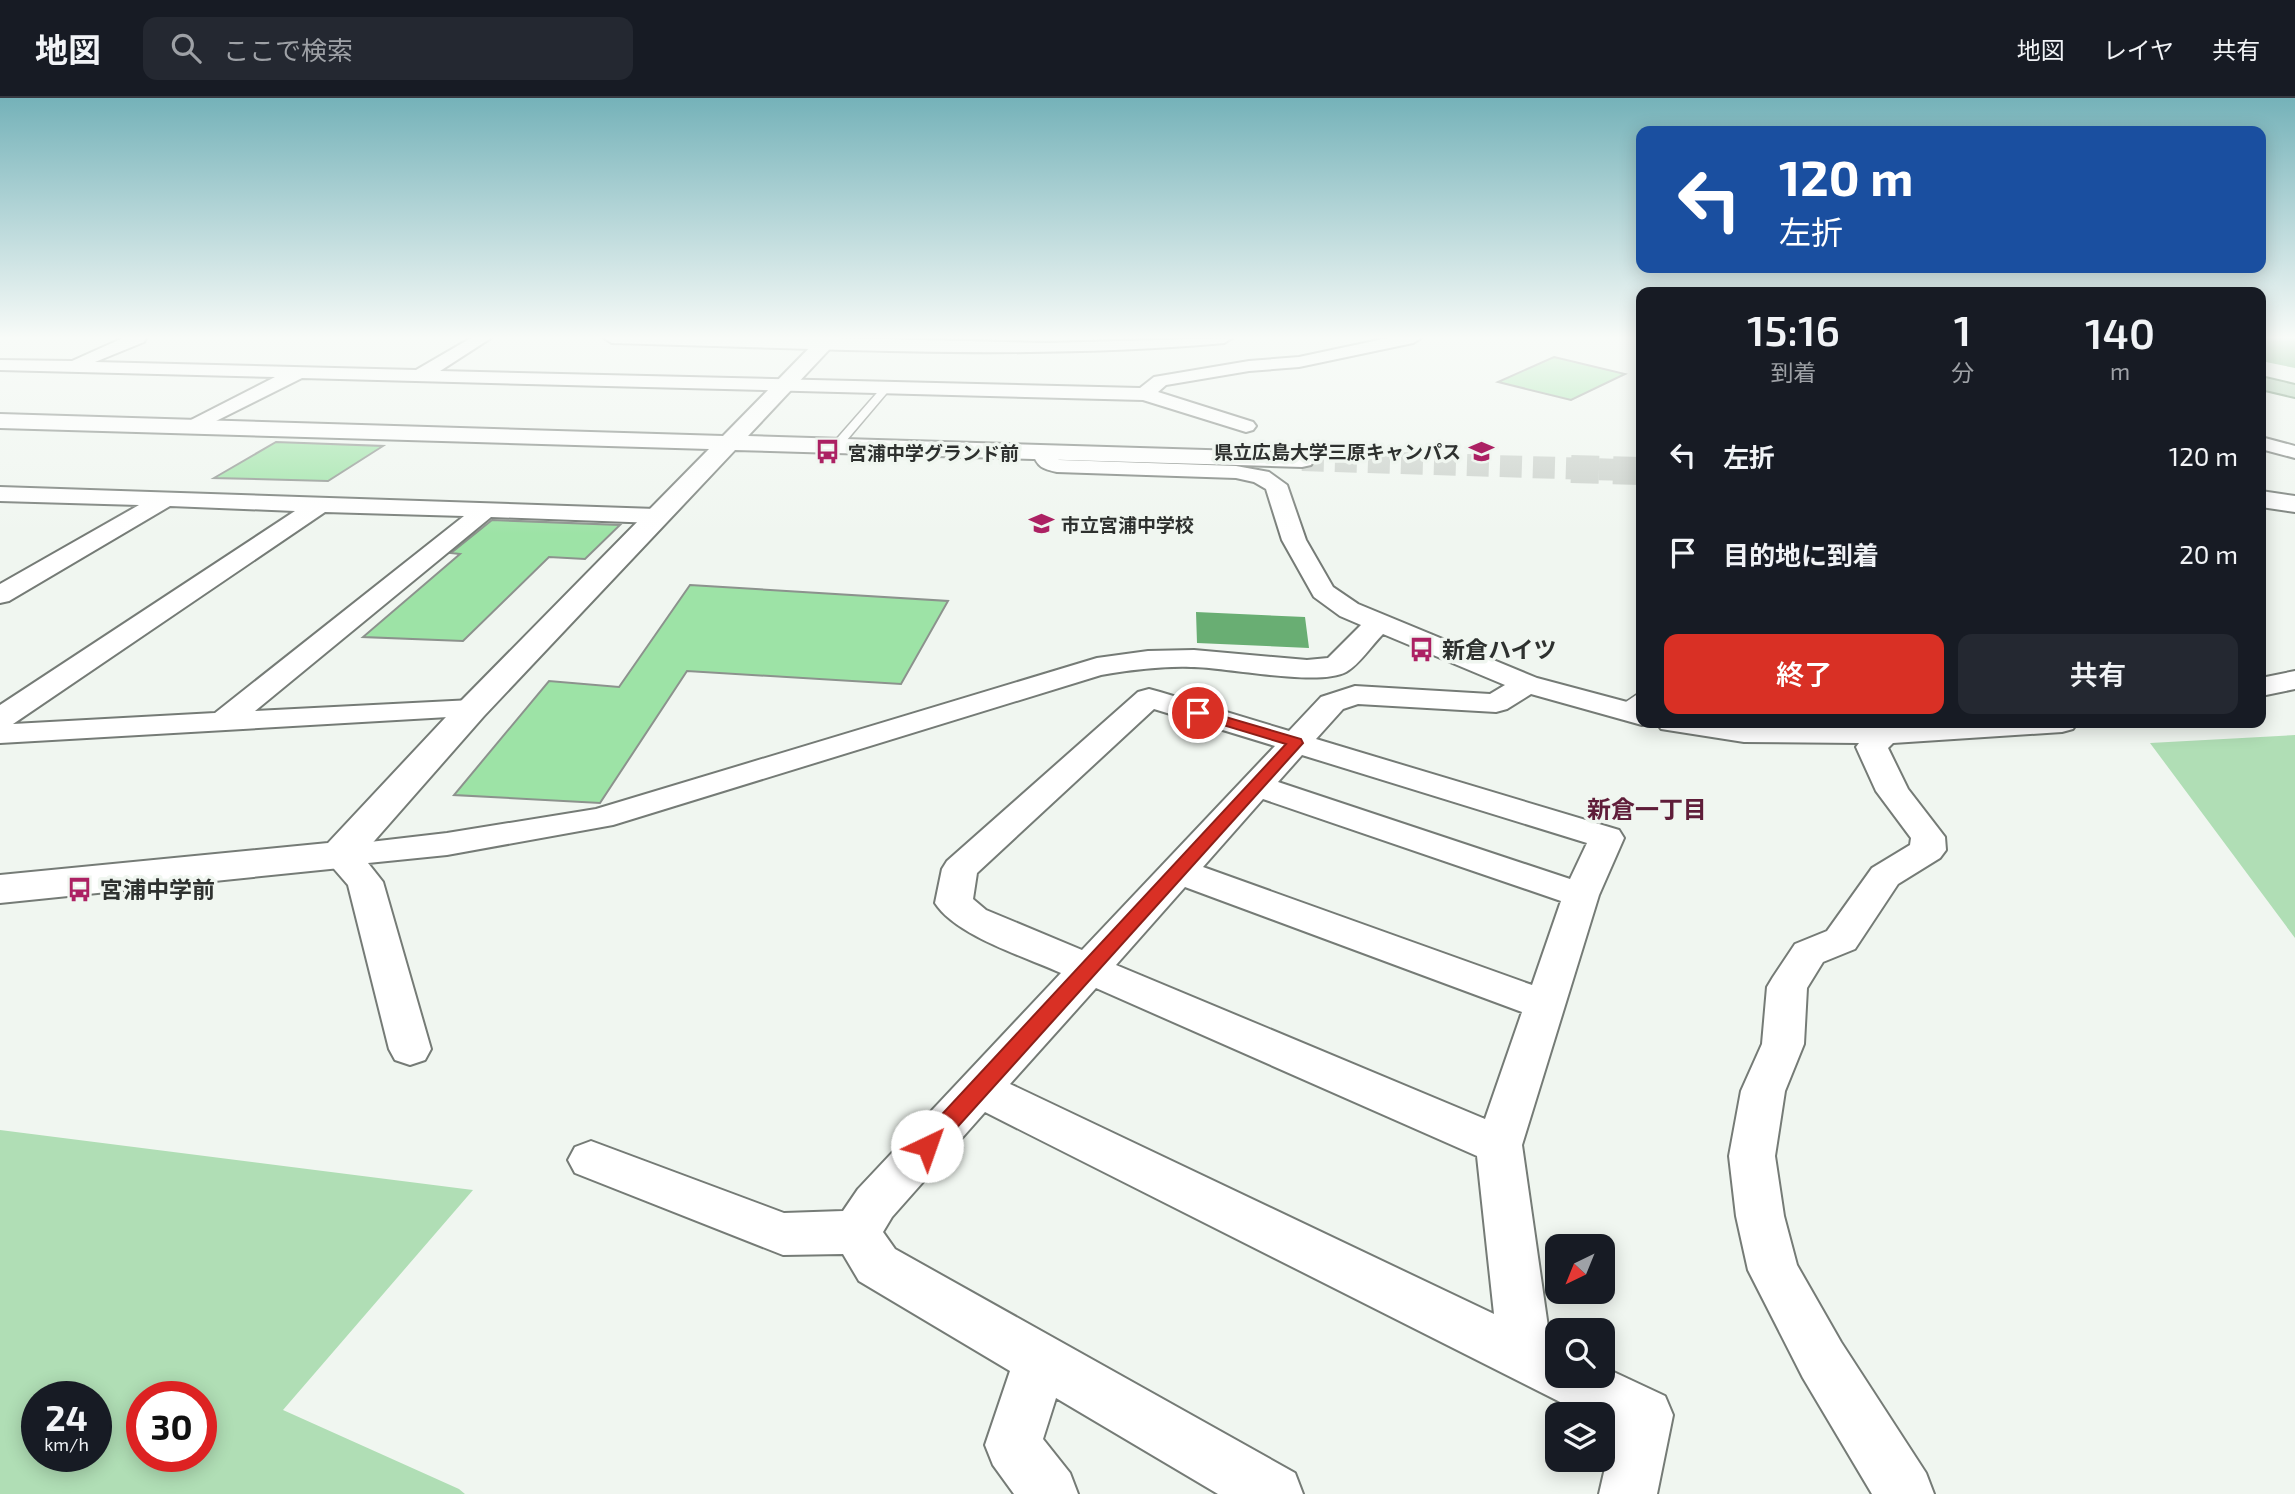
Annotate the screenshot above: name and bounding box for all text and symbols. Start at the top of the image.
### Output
search box [143,17,633,80]
text: 地図 [35,29,101,69]
icon: search [167,29,205,67]
text: ここで検索 [223,34,353,65]
text: 地図 [2017,35,2065,64]
text: レイヤ [2103,35,2174,64]
text: 共有 [2212,35,2260,64]
text: 120 m [1779,147,1913,206]
icon: left [1664,154,1755,245]
text: 左折 [1779,212,1843,250]
text: 15:16 [1747,304,1840,354]
text: 1 [1954,304,1971,354]
text: 140 [2085,307,2155,357]
text: m [2110,357,2130,385]
text: 到着 [1770,358,1816,386]
text: 分 [1951,358,1974,386]
icon: left [1664,436,1702,474]
school or university icon: 県立広島大学三原キャンパス [1467,437,1495,465]
bus stop icon: 宮浦中学グランド前 [814,438,842,466]
place label: 県立広島大学三原キャンパス [1214,440,1461,463]
text: 120 m [2169,440,2238,471]
place label: 宮浦中学グランド前 [848,441,1019,464]
text: 左折 [1723,441,1775,472]
school or university icon: 市立宮浦中学校 [1027,510,1055,538]
place label: 市立宮浦中学校 [1061,513,1194,536]
icon: arrive [1664,534,1702,572]
text: 20 m [2179,538,2238,569]
text: 目的地に到着 [1723,539,1879,570]
button: 終了 [1664,634,1944,714]
button: 共有 [1958,634,2238,714]
bus stop icon: 新倉ハイツ [1408,635,1436,663]
place label: 新倉ハイツ [1442,635,1557,663]
pin [1168,683,1228,743]
icon: arrive [1179,694,1217,732]
district label: 新倉一丁目 [1587,794,1707,823]
bus stop icon: 宮浦中学前 [66,875,94,903]
place label: 宮浦中学前 [100,875,215,903]
position arrow [890,1109,964,1183]
north arrow [1545,1234,1615,1304]
map controls [1545,1234,1615,1472]
button: search [1545,1318,1615,1388]
speed limit sign: 30 [126,1381,217,1472]
text: 24 [45,1396,88,1438]
button: layers [1545,1402,1615,1472]
text: km/h [44,1433,89,1455]

